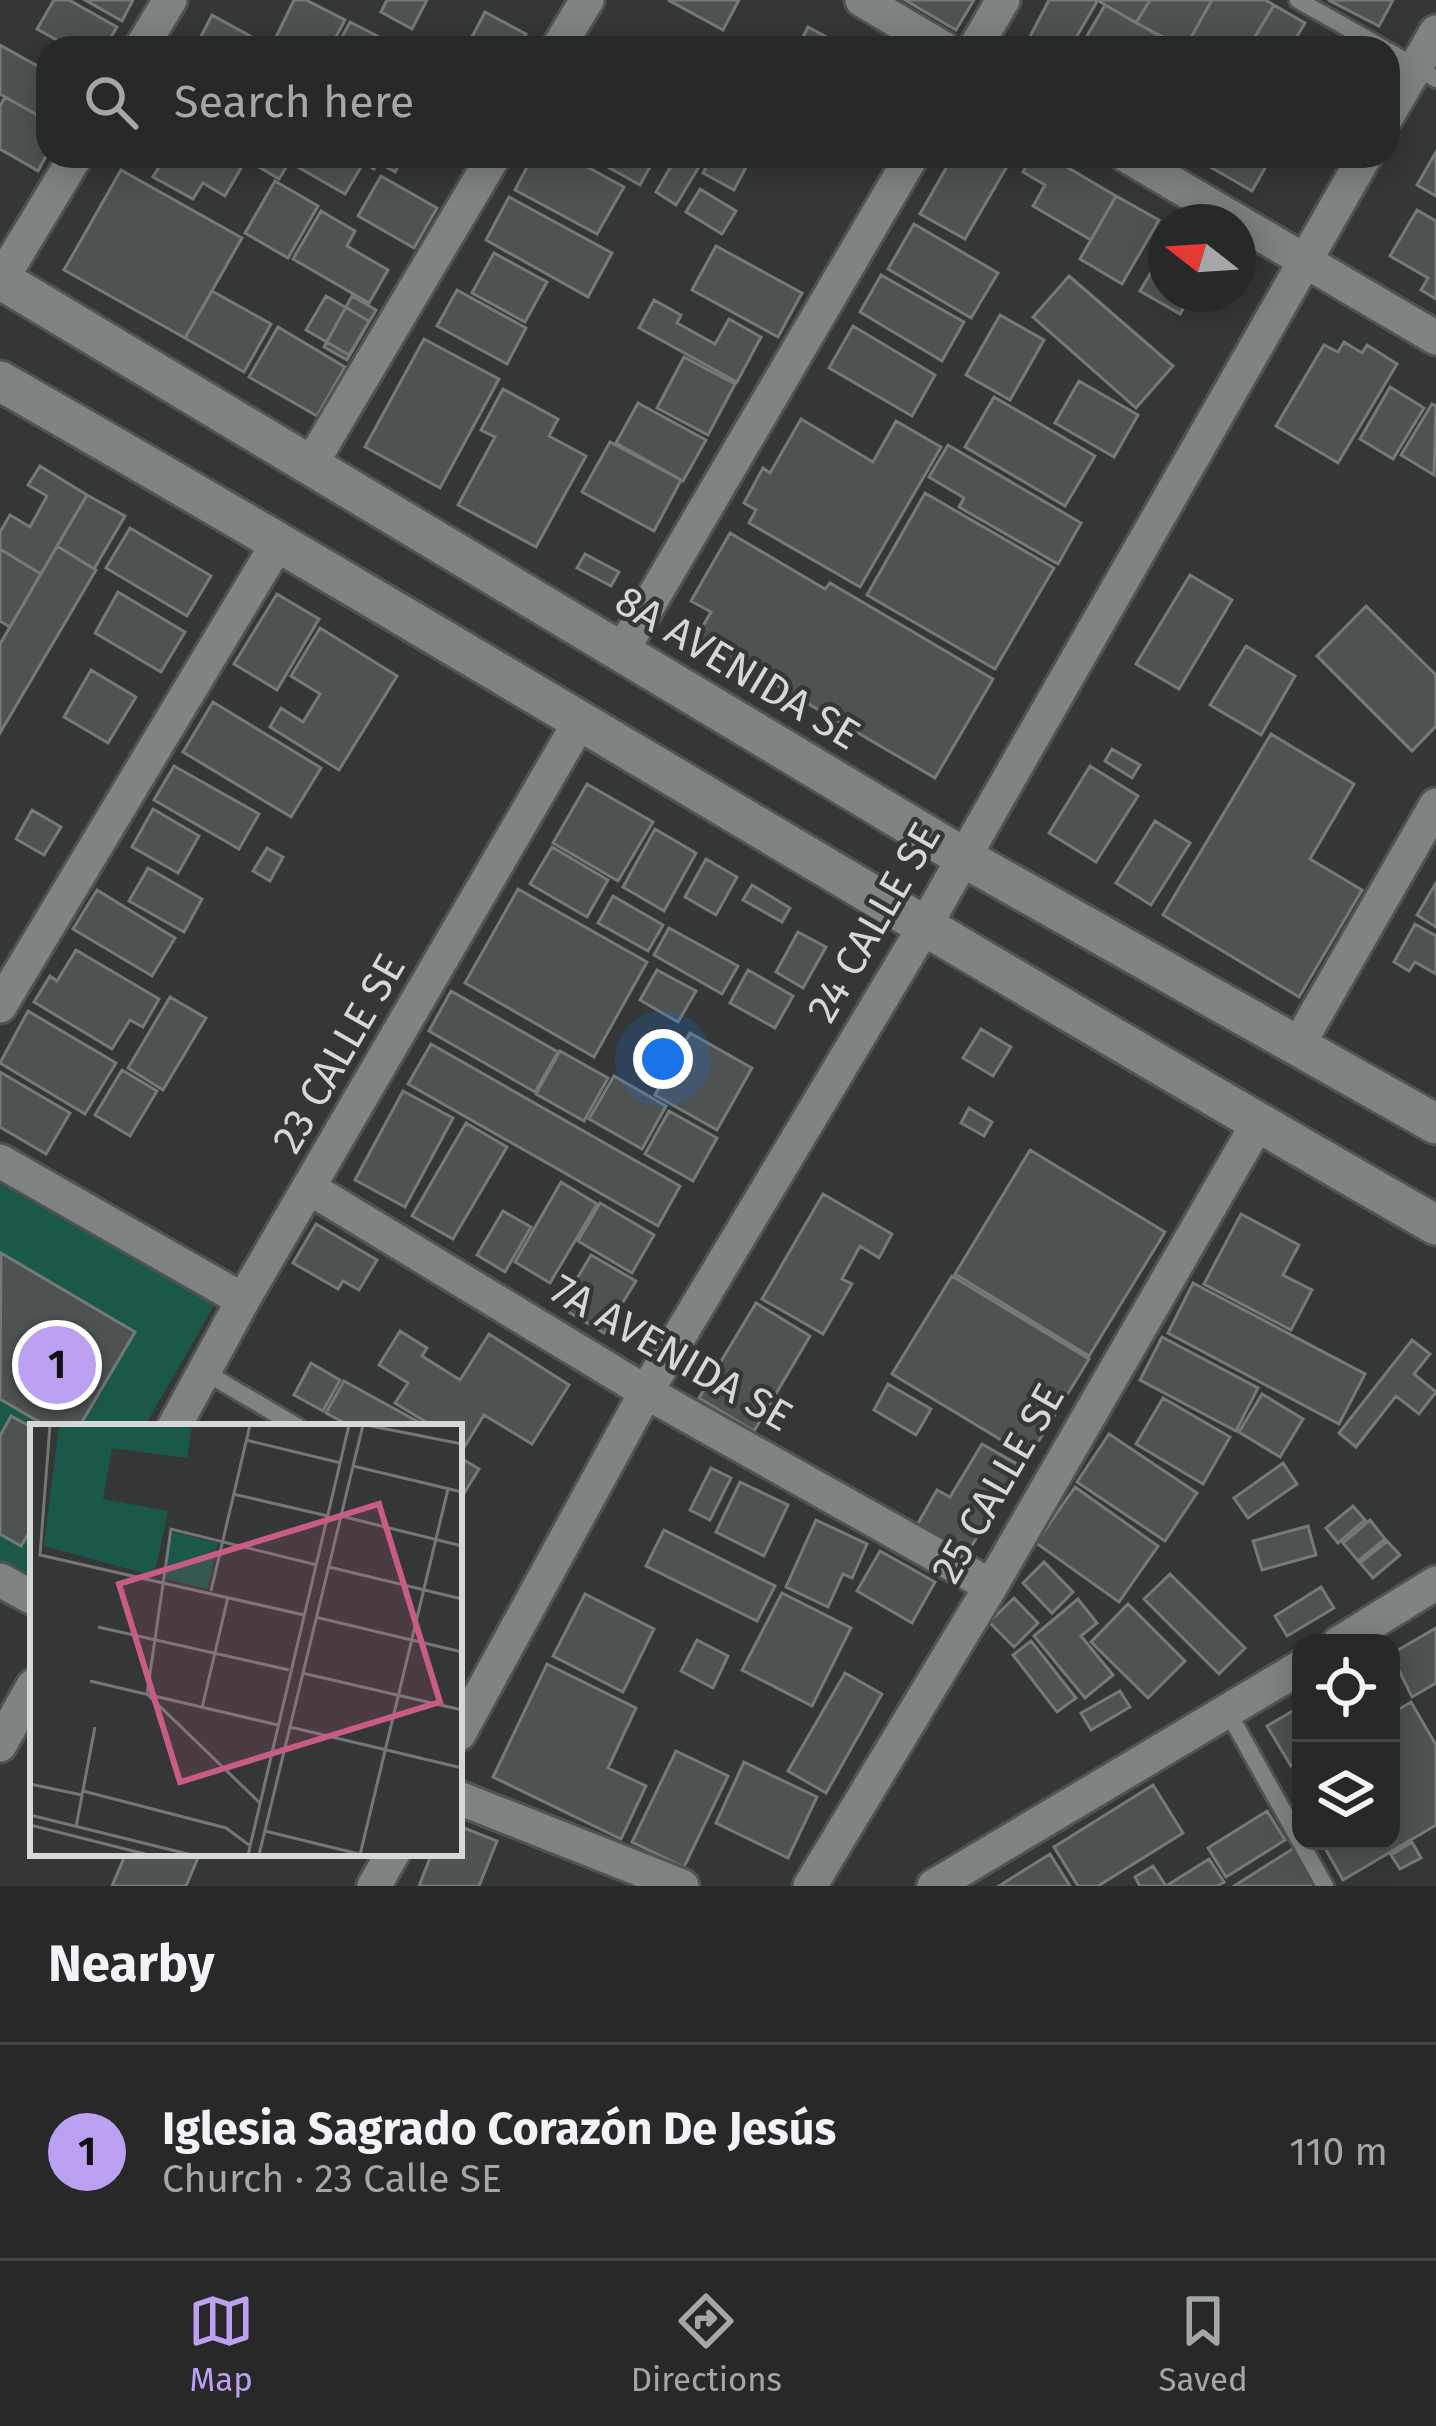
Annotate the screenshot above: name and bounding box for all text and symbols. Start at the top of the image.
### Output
search box [36,36,1400,168]
icon: search [78,69,144,135]
text: Search here [174,75,414,129]
north arrow [1148,204,1256,312]
street label: 8A AVENIDA SE [606,575,869,760]
street label: 24 CALLE SE [797,814,951,1031]
street label: 23 CALLE SE [262,945,416,1162]
your location [633,1029,693,1089]
street label: 7A AVENIDA SE [542,1264,801,1442]
pin: 1 [18,1320,96,1410]
street label: 25 CALLE SE [921,1375,1075,1592]
inset map [30,1424,462,1856]
map controls [1292,1634,1400,1850]
button: locate [1292,1634,1400,1742]
button: layers [1292,1742,1400,1850]
text: Nearby [48,1933,214,1995]
text: Iglesia Sagrado Corazón De Jesús [162,2102,836,2156]
text: 1 [78,2129,96,2175]
text: 110 m [1289,2129,1388,2175]
text: Church · 23 Calle SE [162,2156,502,2202]
tab: Map [188,2288,254,2400]
tab: Directions [631,2288,782,2400]
tab: Saved [1158,2288,1248,2400]

